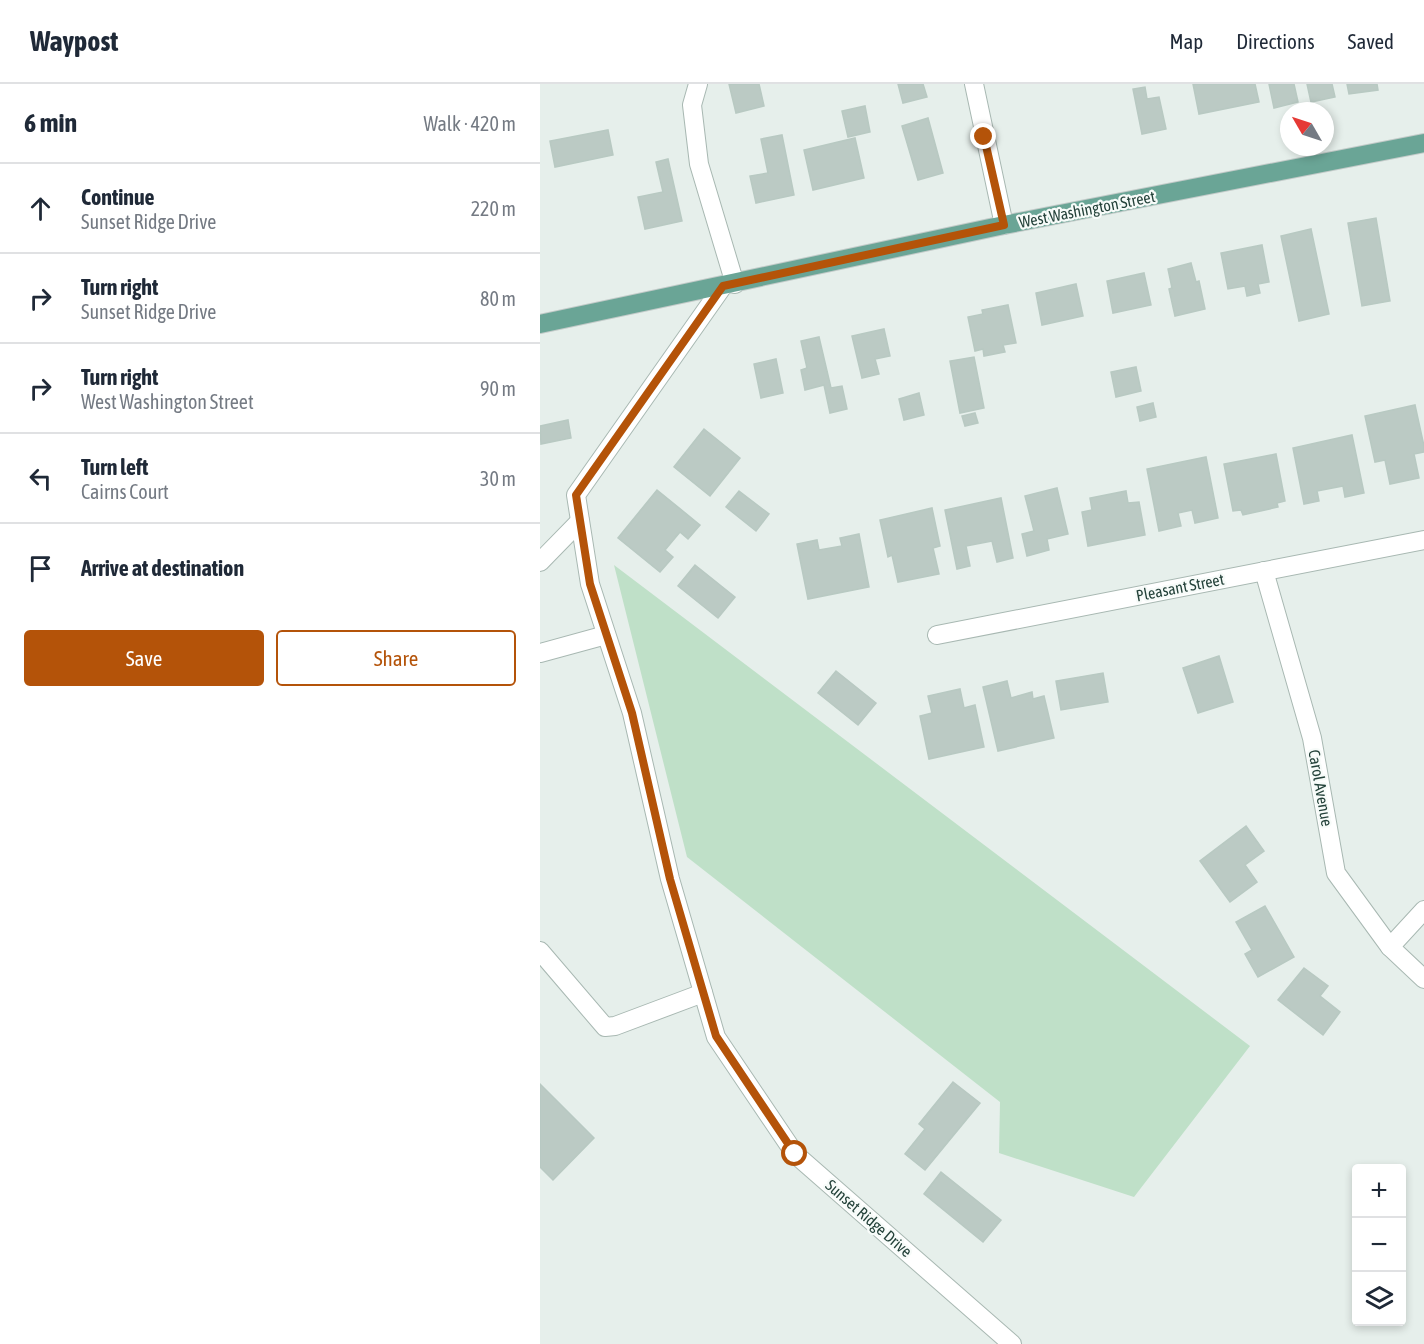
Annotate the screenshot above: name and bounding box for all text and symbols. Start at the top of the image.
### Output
text: Waypost [30,25,118,57]
text: Map [1169,29,1203,53]
text: Directions [1236,29,1315,53]
text: Saved [1348,29,1394,53]
north arrow [1280,102,1334,156]
text: 6 min [24,108,77,138]
text: Walk · 420 m [424,112,516,135]
route end [970,123,996,149]
text: Continue [81,184,155,210]
street label: West Washington Street [1017,187,1157,232]
icon: ahead [24,192,57,225]
text: 220 m [471,197,516,220]
text: Sunset Ridge Drive [81,210,216,233]
text: Turn right [81,274,158,300]
icon: right [24,282,57,315]
text: 80 m [480,287,516,310]
text: Sunset Ridge Drive [81,300,216,323]
text: Turn right [81,364,158,390]
icon: right [24,372,57,405]
text: 90 m [480,377,516,400]
text: West Washington Street [81,390,254,413]
text: Turn left [81,454,148,480]
icon: left [24,462,57,495]
text: 30 m [480,467,516,490]
text: Cairns Court [81,480,169,503]
icon: arrive [24,552,57,585]
text: Arrive at destination [81,555,244,581]
street label: Pleasant Street [1134,570,1226,604]
button: Save [24,630,264,686]
button: Share [276,630,516,686]
street label: Carol Avenue [1305,748,1337,828]
route start [781,1140,807,1166]
map controls [1352,1164,1406,1326]
button: + [1352,1164,1406,1218]
street label: Sunset Ridge Drive [822,1176,916,1261]
button: − [1352,1218,1406,1272]
button: layers [1352,1272,1406,1326]

